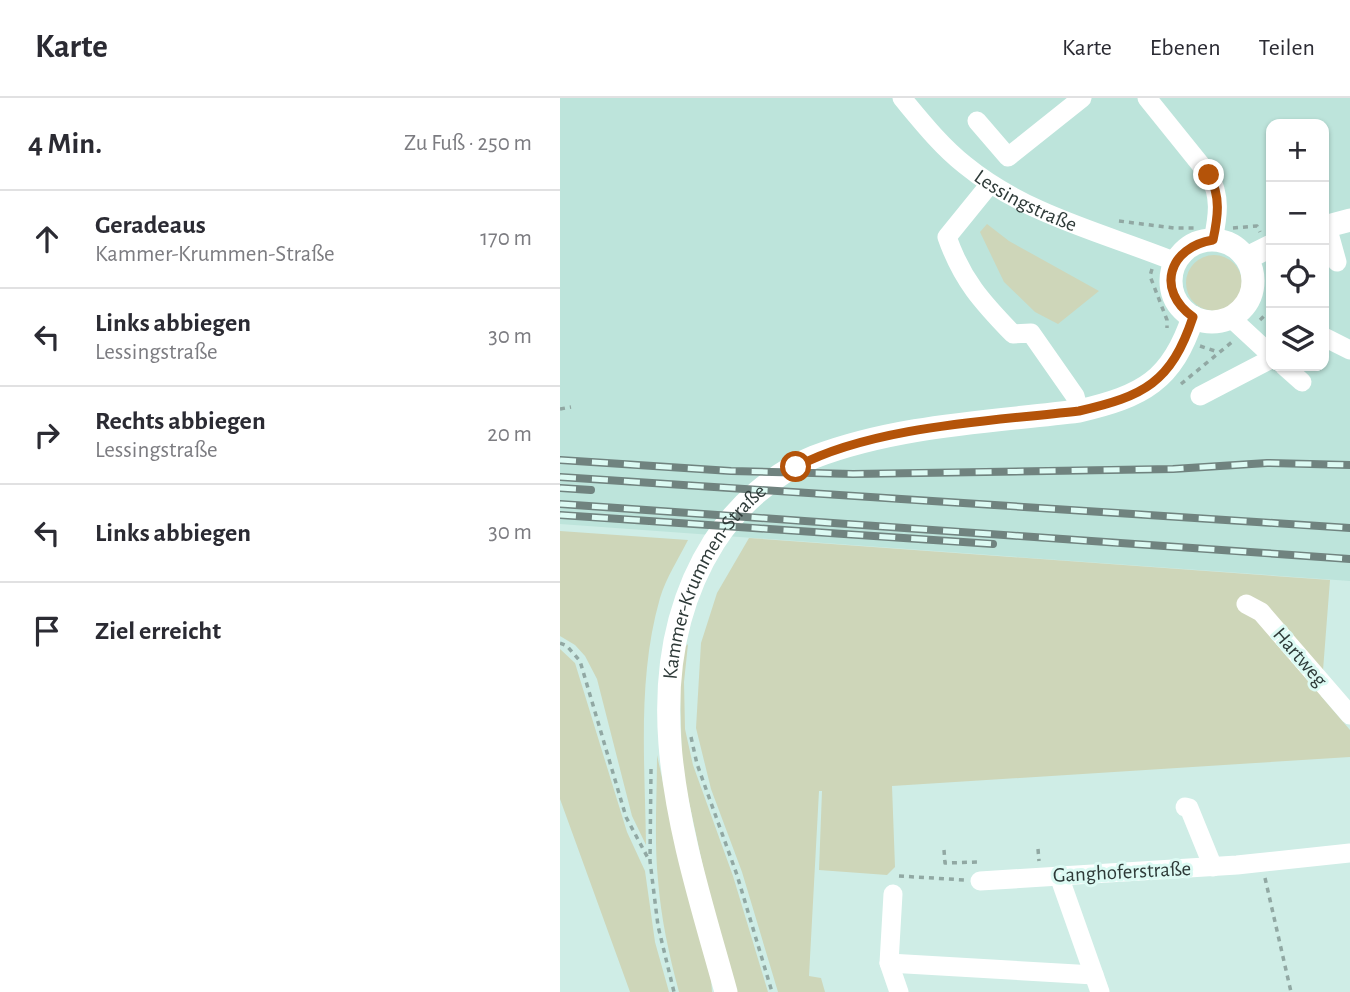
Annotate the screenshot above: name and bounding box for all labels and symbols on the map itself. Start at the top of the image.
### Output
route end [1193,159,1224,190]
street label: Lessingstraße [971,166,1080,235]
route start [780,451,811,482]
street label: Kammer-Krummen-Straße [659,480,770,680]
street label: Hartweg [1269,624,1332,691]
street label: Ganghoferstraße [1052,858,1192,886]

